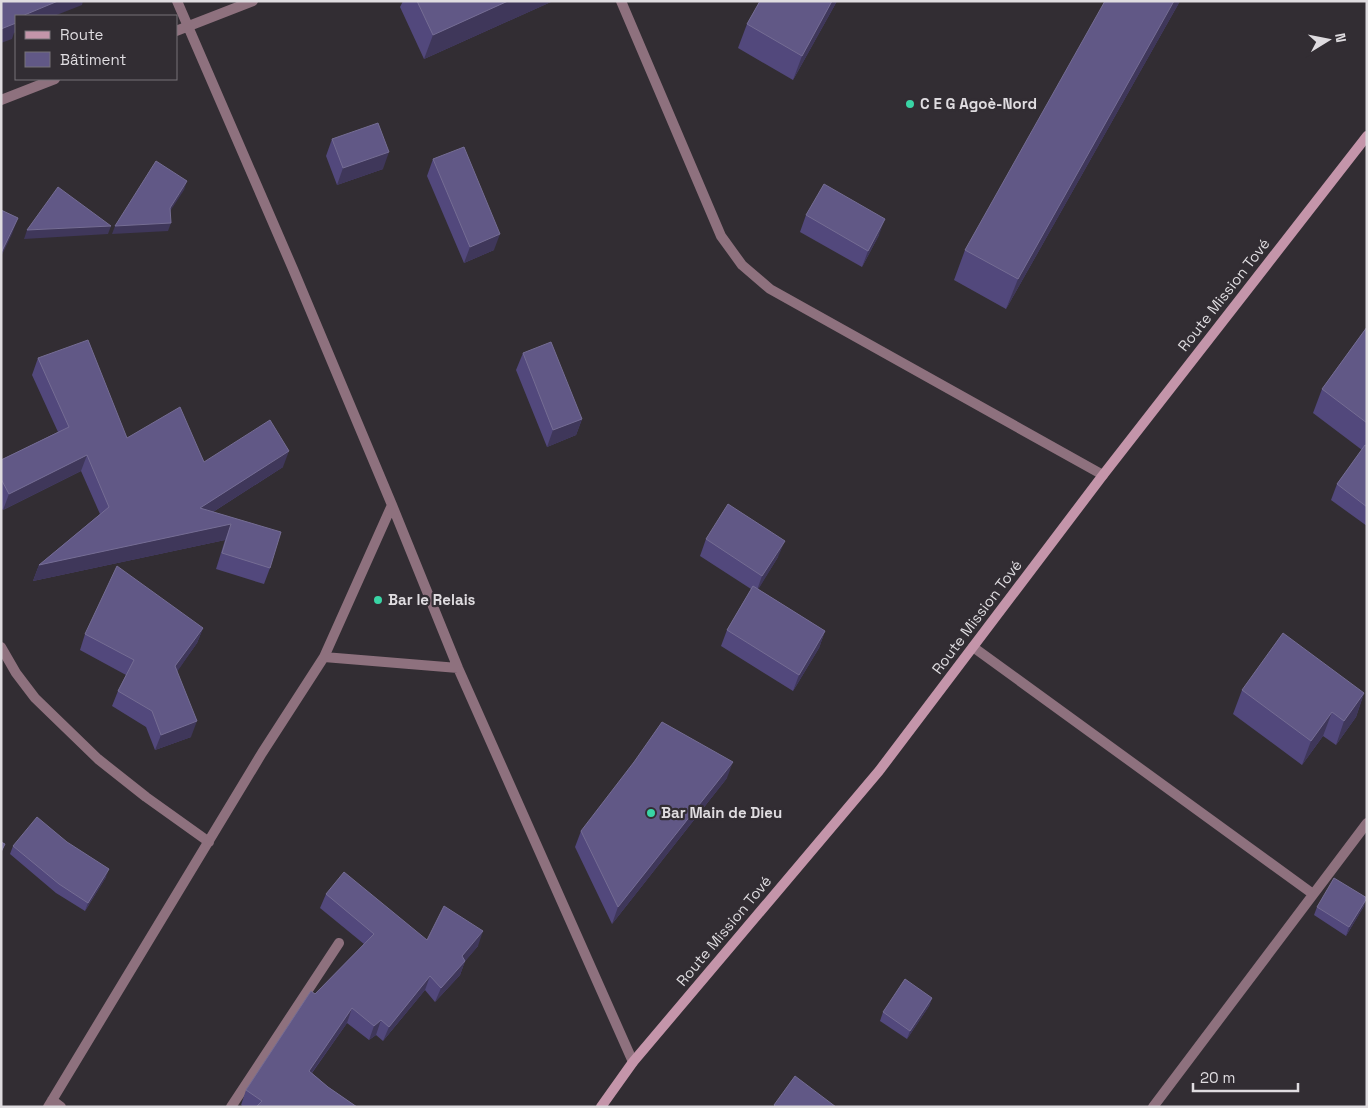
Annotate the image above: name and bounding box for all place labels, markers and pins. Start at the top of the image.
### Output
place label: C E G Agoè-Nord [920,94,1037,113]
marker: C E G Agoè-Nord [904,98,916,110]
place label: Bar le Relais [388,590,476,609]
marker: Bar le Relais [372,594,384,606]
place label: Bar Main de Dieu [661,803,782,822]
marker: Bar Main de Dieu [645,807,657,819]

